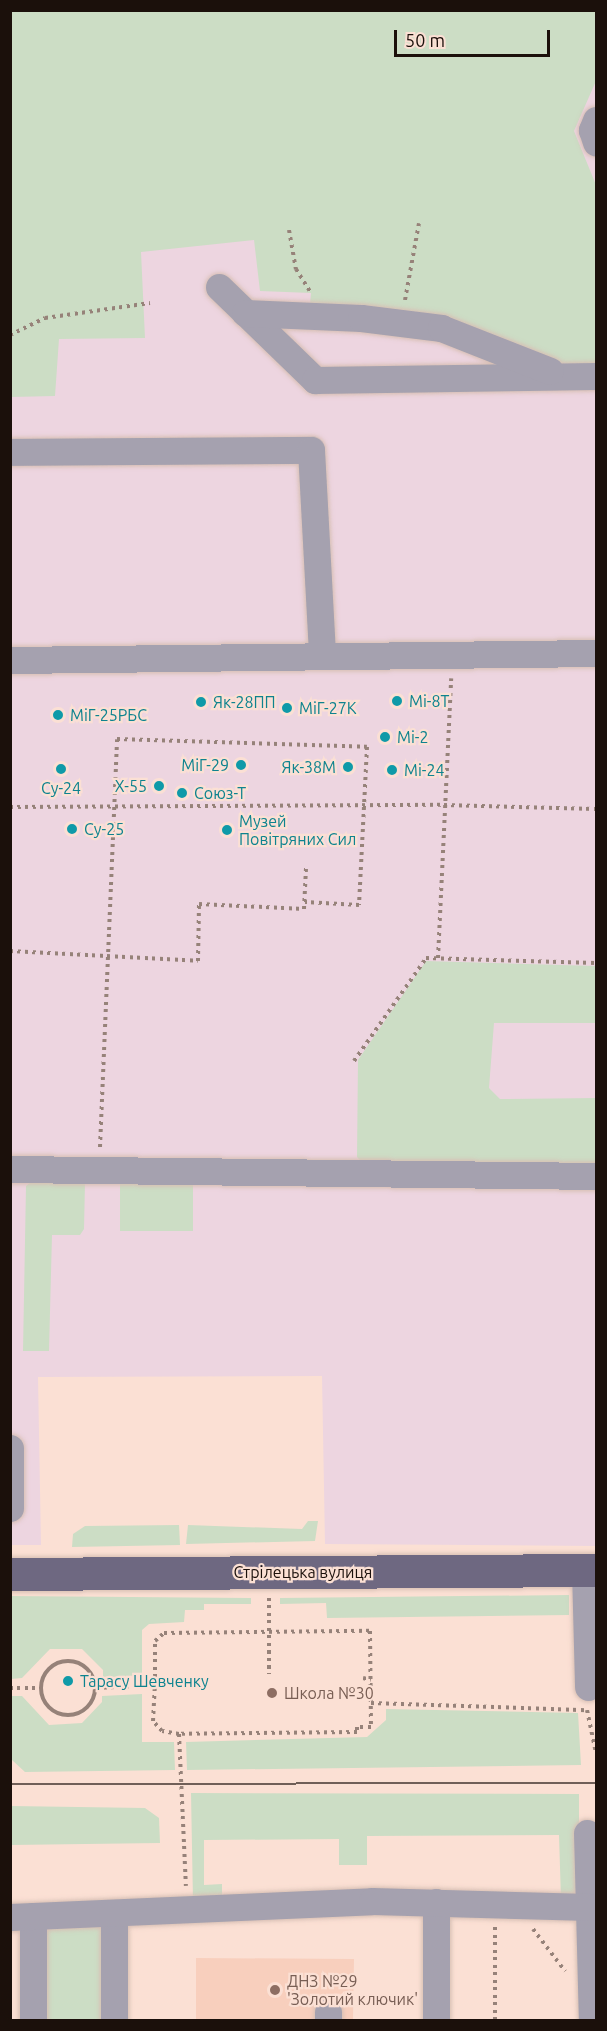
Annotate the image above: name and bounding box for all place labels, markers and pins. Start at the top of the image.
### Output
place label: Мі-8Т [409,691,449,711]
place label: Як-28ПП [213,692,276,712]
marker: Мі-8Т [390,694,404,708]
marker: Як-28ПП [194,695,208,709]
place label: МіГ-27К [299,698,356,718]
marker: МіГ-27К [280,701,294,715]
place label: МіГ-25РБС [70,705,147,725]
marker: МіГ-25РБС [51,708,65,722]
place label: Мі-2 [397,727,428,747]
marker: Мі-2 [378,730,392,744]
place label: МіГ-29 [181,755,229,775]
place label: Як-38М [282,757,336,777]
marker: МіГ-29 [234,758,248,772]
marker: Як-38М [341,760,355,774]
place label: Мі-24 [404,760,444,780]
marker: Су-24 [54,762,68,776]
marker: Мі-24 [385,763,399,777]
place label: Х-55 [115,776,147,796]
place label: Су-24 [41,778,81,798]
marker: Х-55 [152,779,166,793]
place label: Союз-Т [194,783,246,803]
marker: Союз-Т [175,786,189,800]
place label: Музей Повітряних Сил [239,811,356,849]
place label: Су-25 [84,819,124,839]
marker: Су-25 [65,822,79,836]
marker: Музей Повітряних Сил [220,823,234,837]
place label: Тарасу Шевченку [80,1671,209,1691]
marker: Тарасу Шевченку [61,1674,75,1688]
place label: Школа №30 [284,1683,374,1703]
marker: Школа №30 [265,1686,279,1700]
place label: ДНЗ №29 'Золотий ключик' [287,1971,418,2009]
marker: ДНЗ №29 'Золотий ключик' [268,1983,282,1997]

